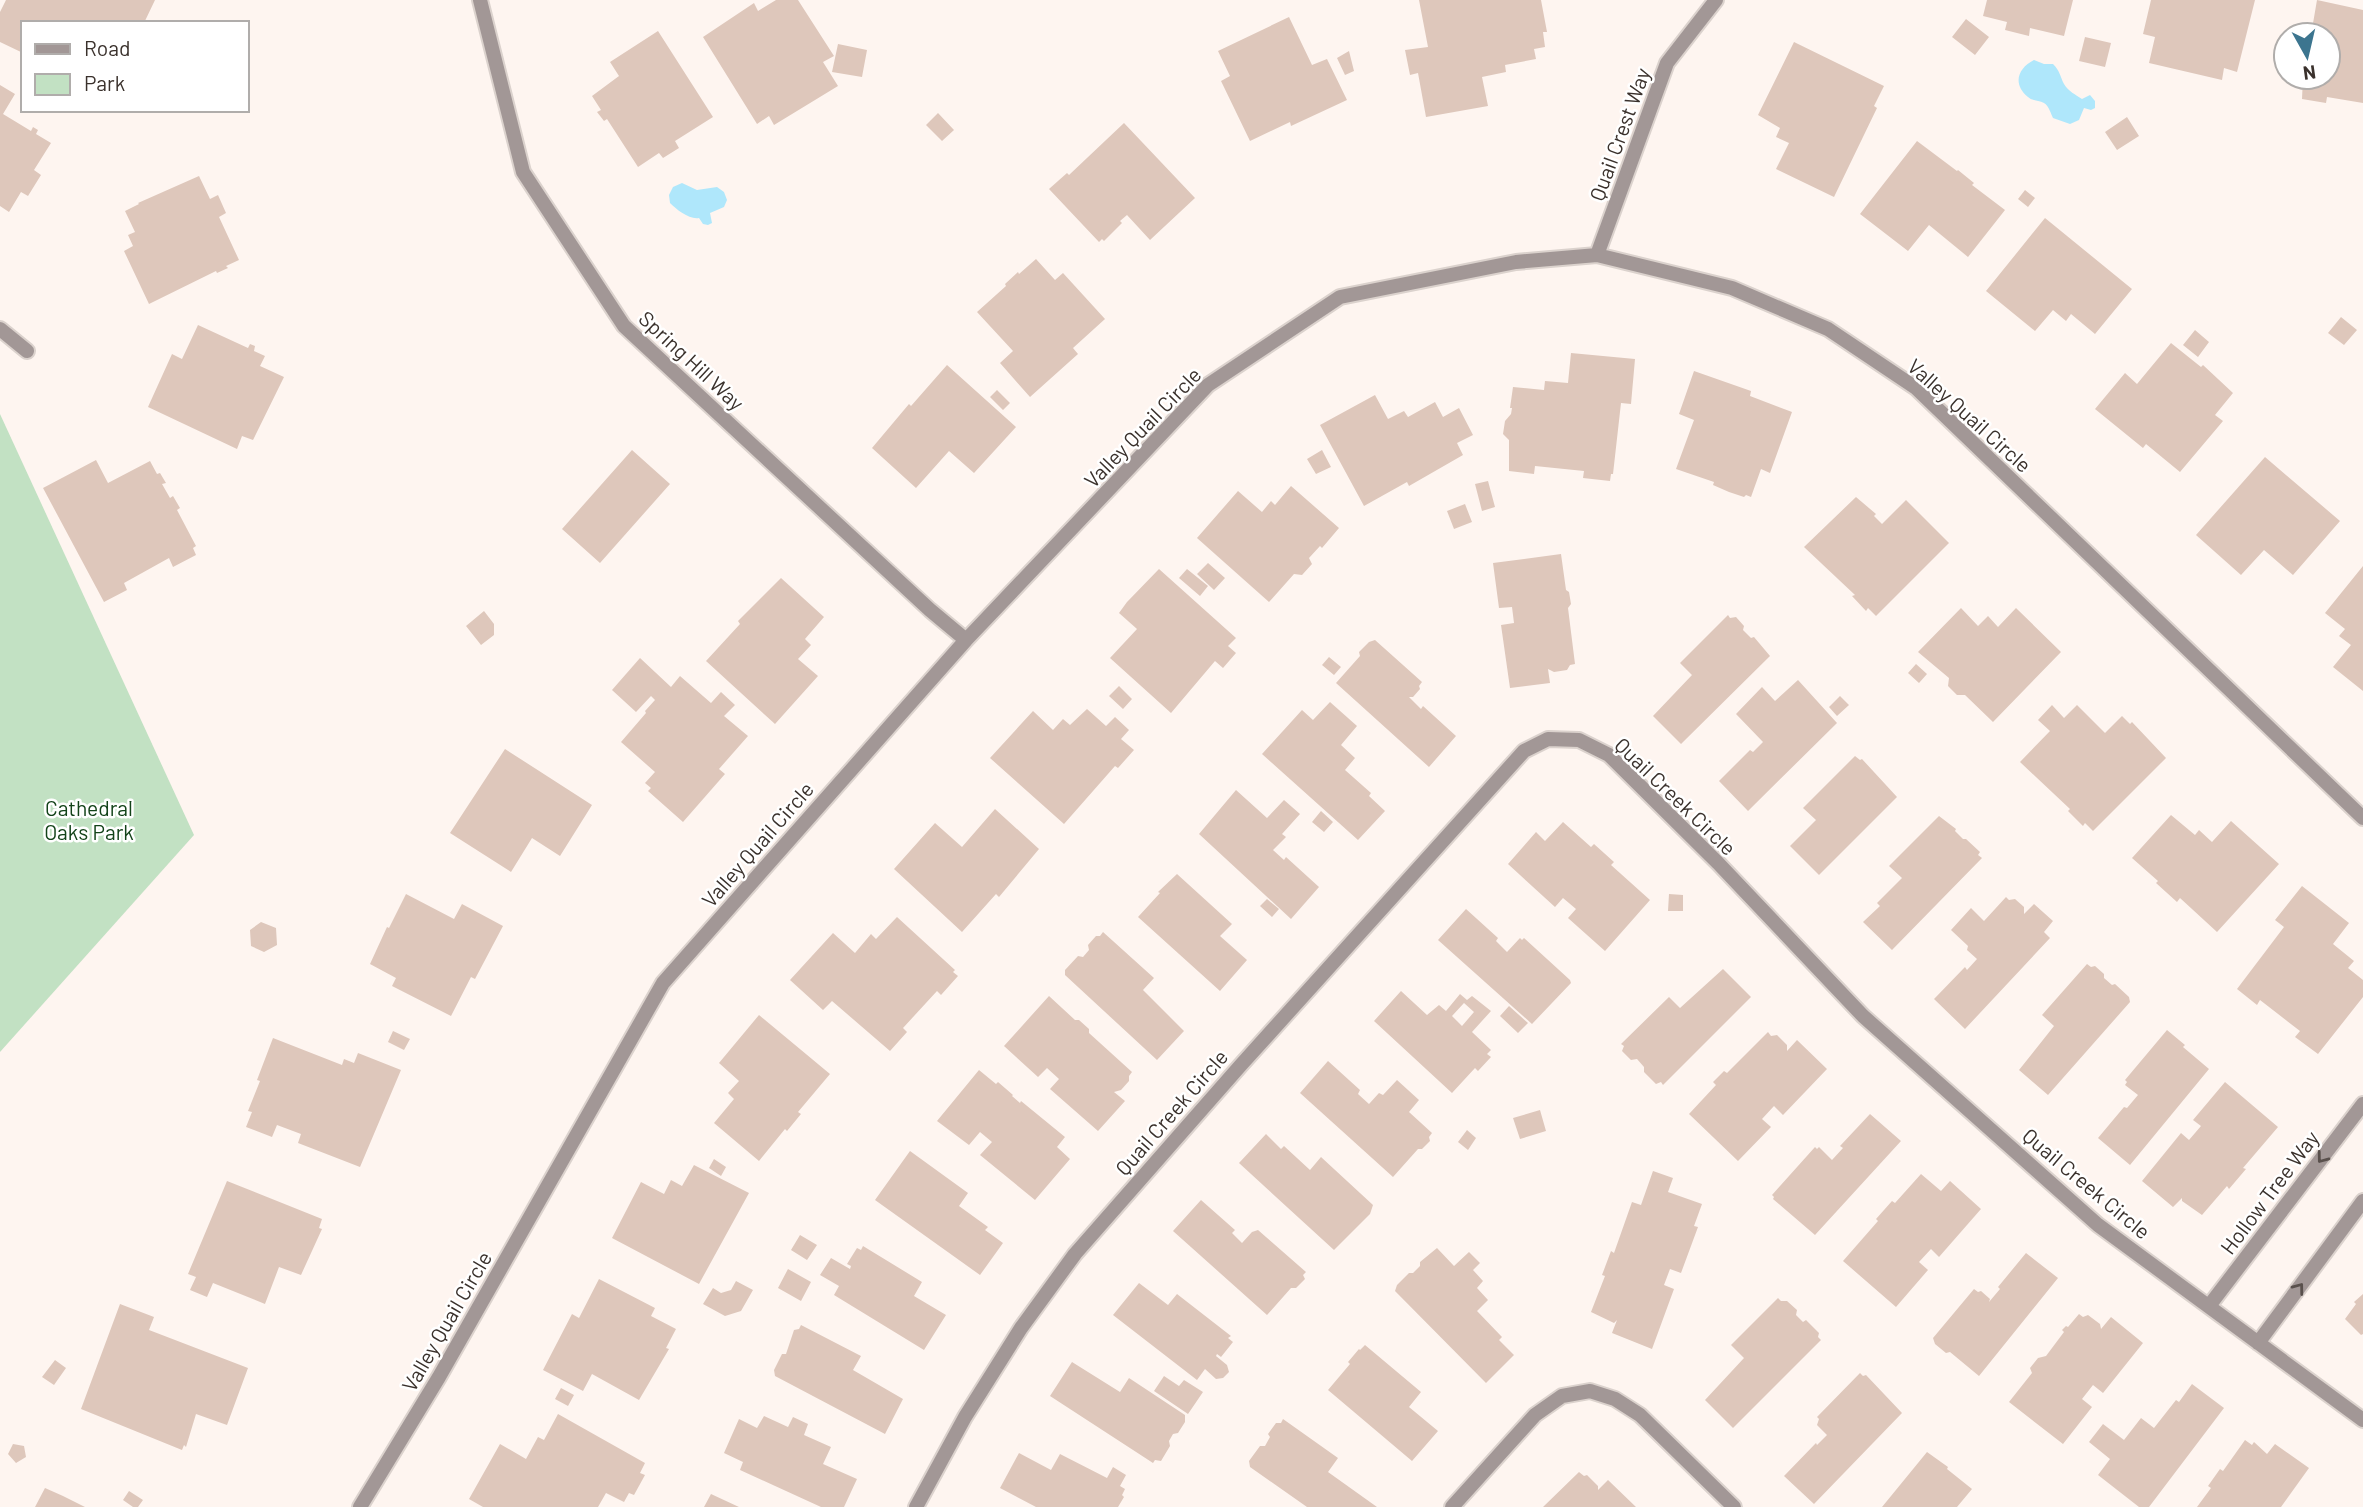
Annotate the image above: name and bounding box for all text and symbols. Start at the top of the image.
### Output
legend [21,21,248,112]
north arrow [2272,21,2342,91]
text: Road [84,35,130,60]
text: N [2302,61,2317,86]
street label: Quail Crest Way [1583,64,1655,204]
text: Park [84,70,125,95]
street label: Spring Hill Way [634,305,750,415]
street label: Valley Quail Circle [1903,353,2037,477]
street label: Valley Quail Circle [1078,362,1206,492]
street label: Quail Creek Circle [1610,732,1742,860]
street label: Valley Quail Circle [696,776,818,912]
park label: Cathedral Oaks Park [44,795,134,844]
street label: Quail Creek Circle [1110,1044,1232,1180]
street label: Quail Creek Circle [2018,1122,2156,1244]
street label: Hollow Tree Way [2215,1125,2324,1259]
one-way arrow [2317,1150,2330,1163]
street label: Valley Quail Circle [396,1247,496,1395]
one-way arrow [2291,1283,2303,1296]

